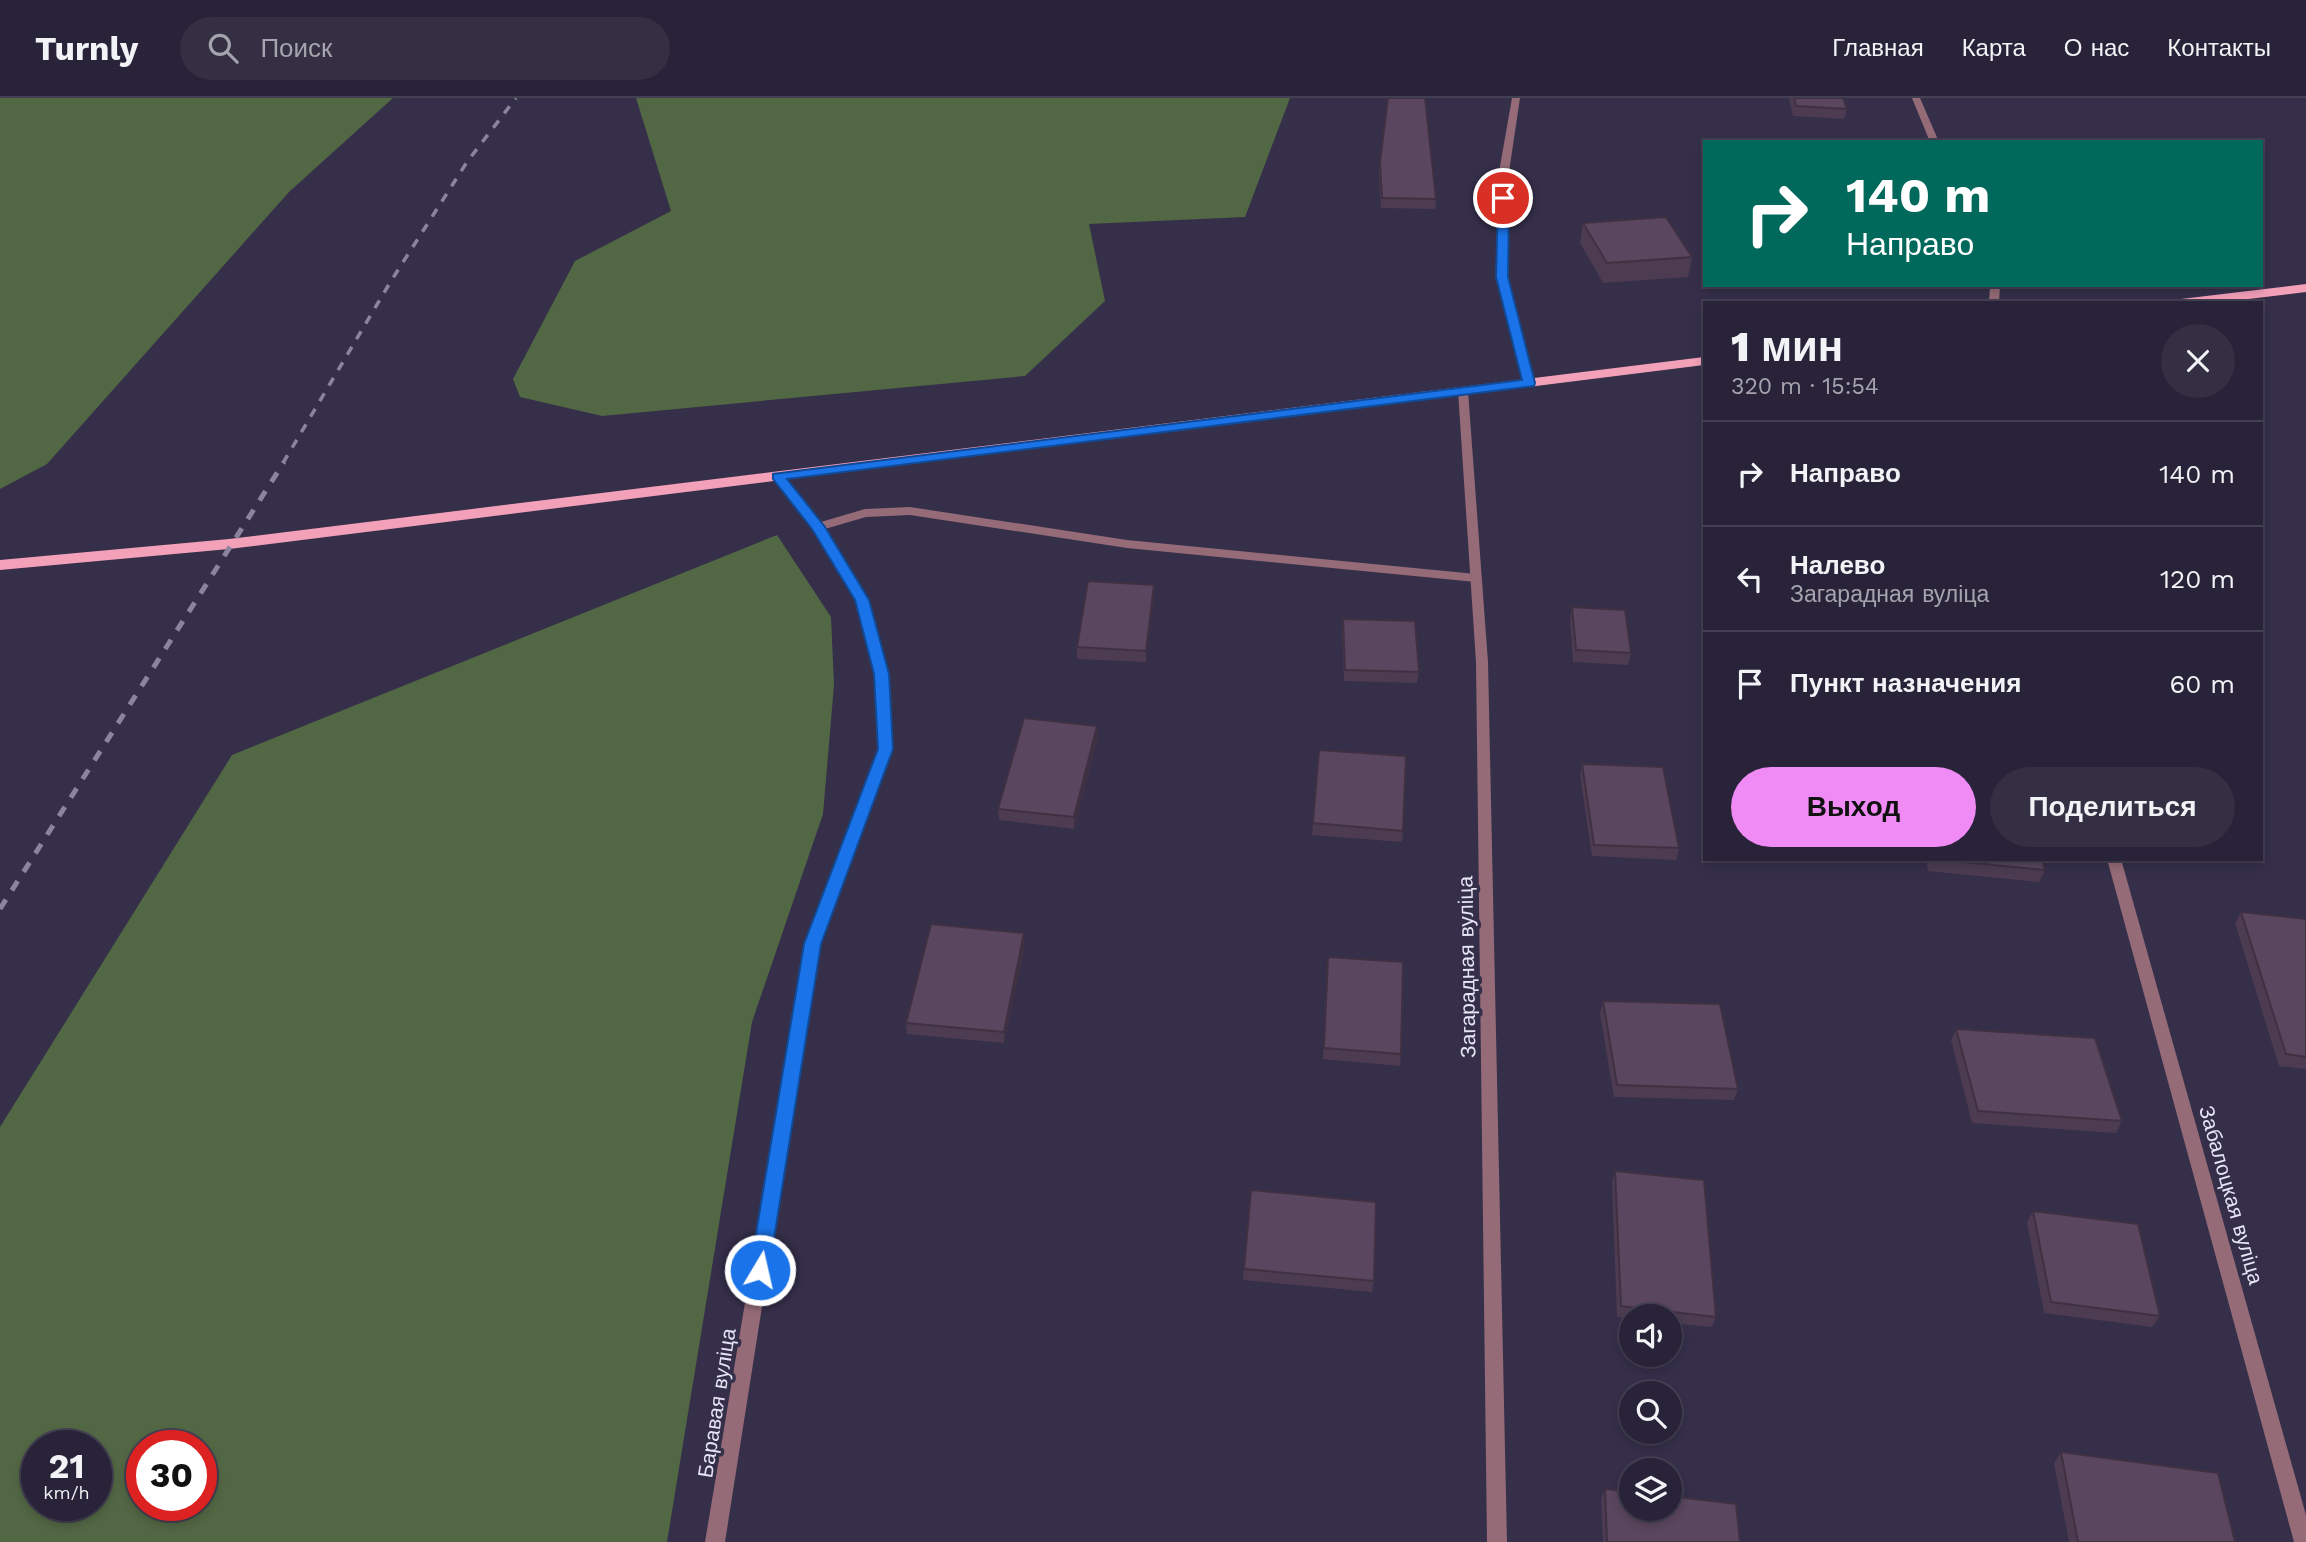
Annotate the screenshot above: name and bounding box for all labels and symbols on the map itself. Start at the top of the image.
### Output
pin [1473,168,1533,228]
street label: Загарадная вуліца [1452,875,1481,1058]
street label: Забалоцкая вуліца [2194,1102,2269,1288]
position arrow [723,1233,797,1307]
street label: Баравая вуліца [692,1326,741,1480]
speed limit sign: 30 [126,1430,217,1521]

